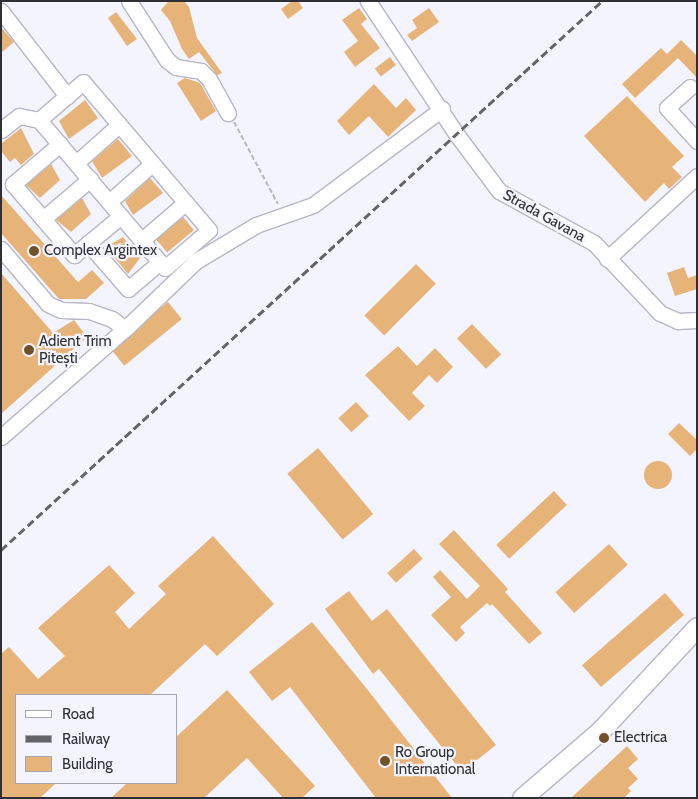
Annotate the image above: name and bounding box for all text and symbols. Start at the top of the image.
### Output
street label: Strada Gavana [500,186,588,246]
place label: Complex Argintex [44,242,157,260]
marker: Complex Argintex [28,245,40,257]
place label: Adient Trim Pitești [39,332,112,367]
marker: Adient Trim Pitești [23,344,35,356]
legend [15,694,178,784]
text: Road [62,705,95,723]
place label: Electrica [614,729,667,747]
text: Railway [62,730,110,748]
marker: Electrica [598,732,610,744]
place label: Ro Group International [395,743,475,778]
text: Building [62,755,113,773]
marker: Ro Group International [379,755,391,767]

